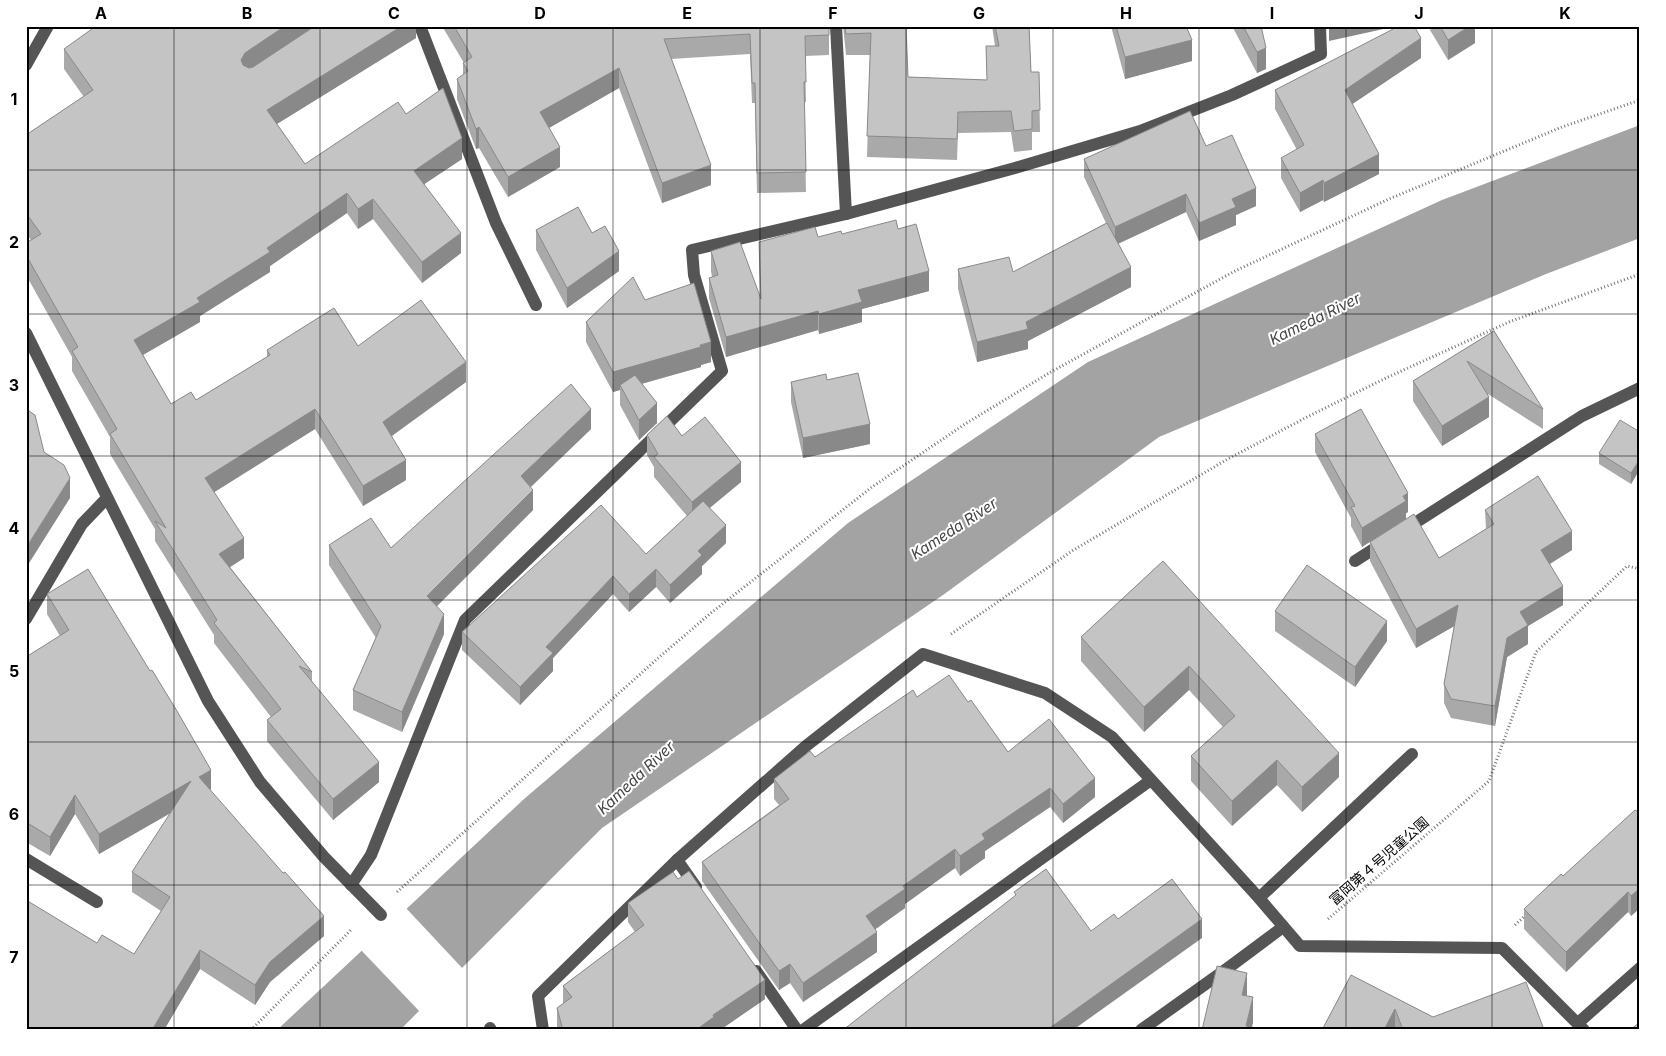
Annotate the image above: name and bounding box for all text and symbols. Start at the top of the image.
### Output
text: A [95,3,107,23]
text: B [242,3,252,23]
text: C [388,3,400,23]
text: D [534,3,546,23]
text: E [682,3,692,23]
text: F [828,3,838,23]
text: G [973,3,985,23]
text: H [1120,3,1132,23]
text: I [1270,3,1274,23]
text: J [1414,3,1424,23]
text: K [1559,3,1571,23]
text: 1 [11,89,17,109]
text: 2 [9,232,19,252]
water label: Kameda River [1266,288,1364,349]
text: 3 [9,375,19,395]
water label: Kameda River [907,494,1001,563]
text: 4 [9,518,20,538]
text: 5 [9,661,19,681]
water label: Kameda River [593,737,679,818]
text: 6 [9,804,19,824]
street label: 富岡第４号児童公園 [1326,813,1432,908]
text: 7 [9,947,19,967]

